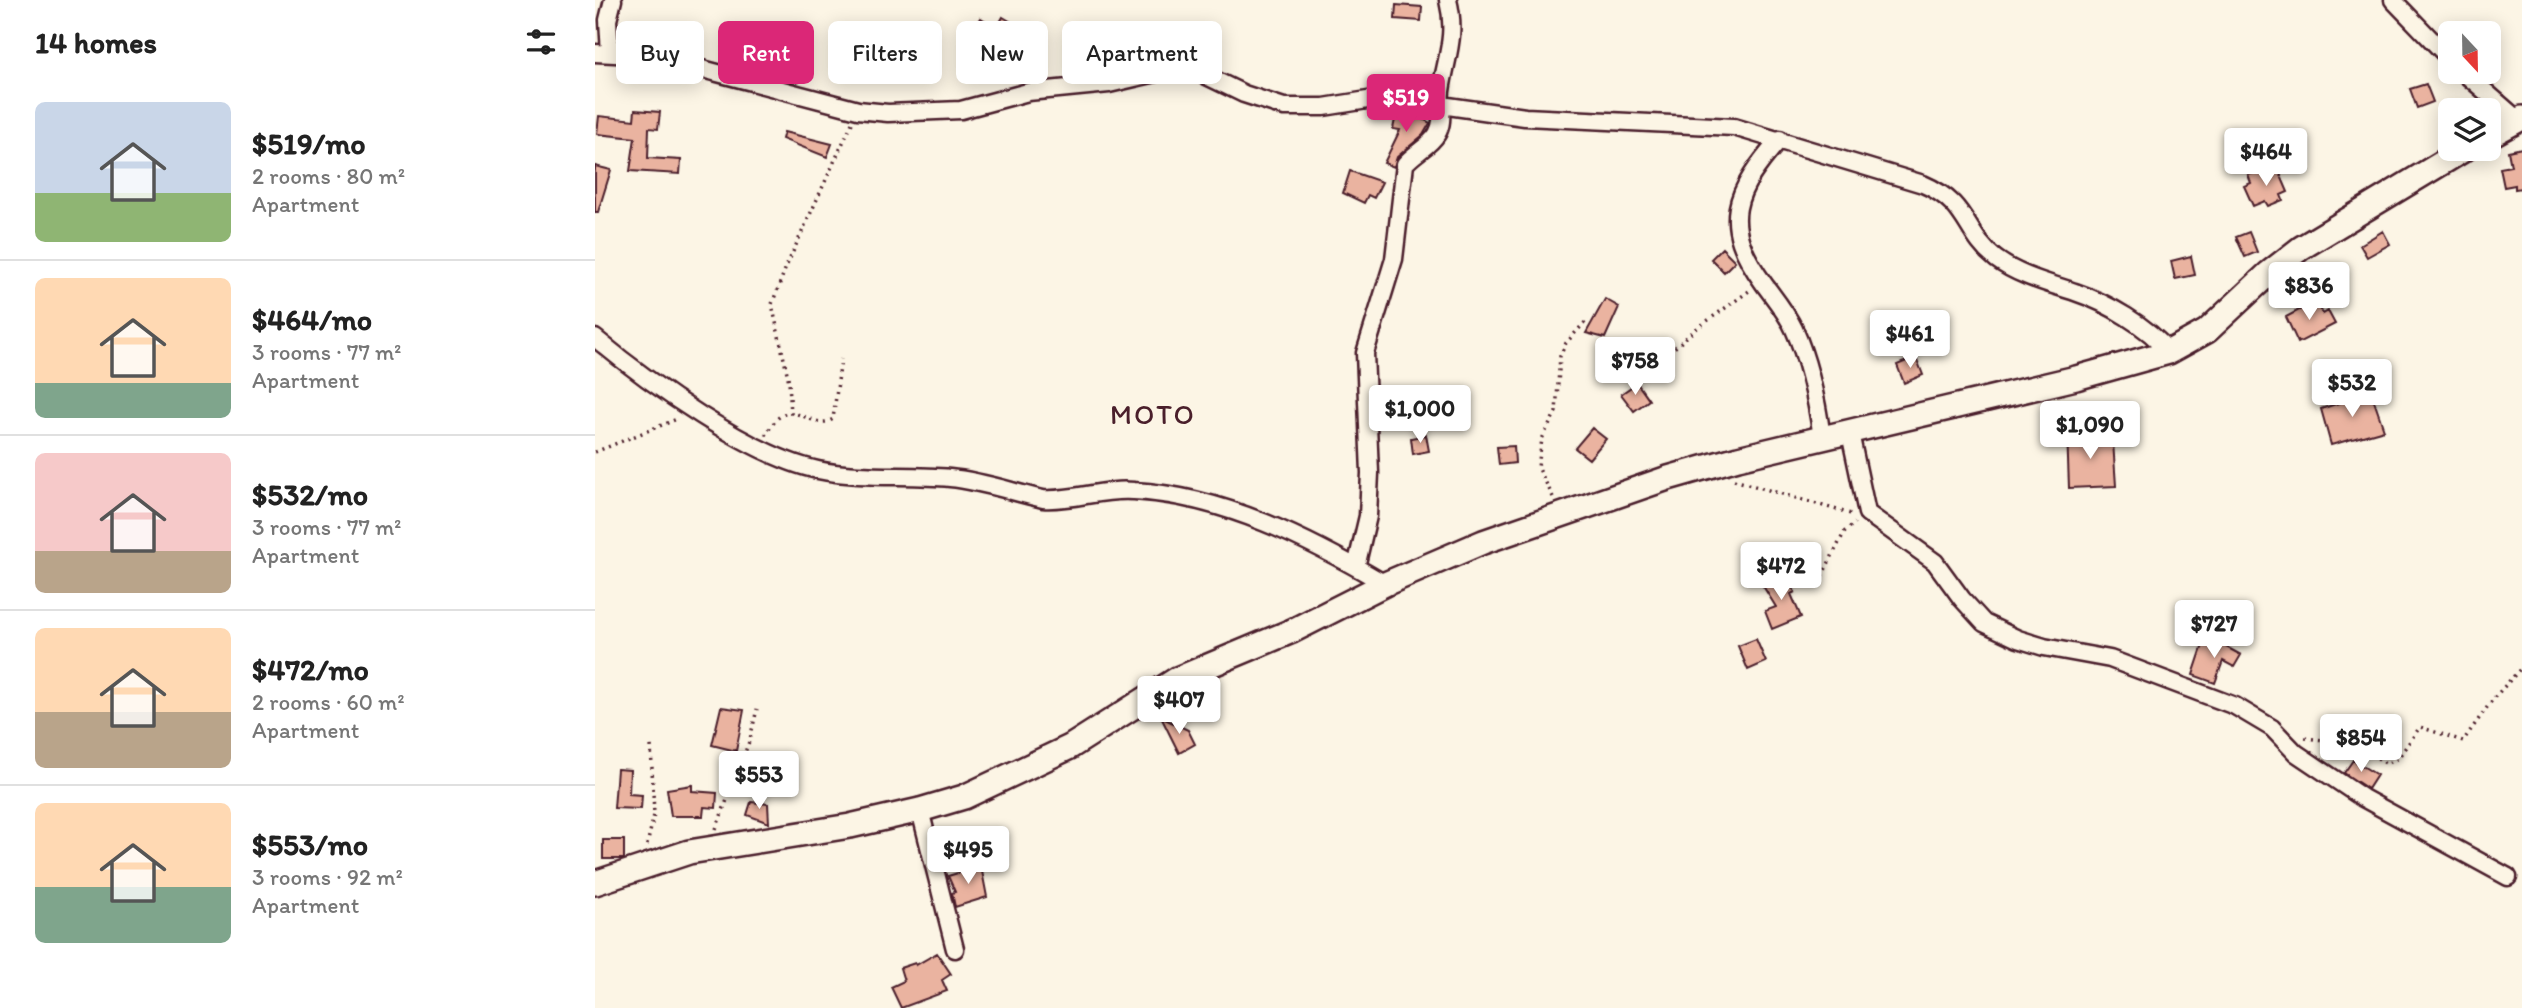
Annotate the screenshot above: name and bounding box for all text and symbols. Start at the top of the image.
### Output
chip: Buy [616,21,704,84]
chip: Rent [718,21,814,84]
chip: Filters [828,21,942,84]
chip: New [956,21,1048,84]
chip: Apartment [1062,21,1222,84]
north arrow [2438,21,2501,84]
map controls [2438,21,2501,161]
icon: filters [522,23,560,61]
text: 14 homes [35,24,157,61]
pin: $519 [1365,74,1447,134]
text: $519 [1383,83,1429,111]
button: layers [2438,98,2501,161]
text: $519/mo [252,125,366,162]
pin: $464 [2225,128,2307,188]
icon: home [91,130,175,214]
text: $464 [2240,137,2292,165]
text: 2 rooms · 80 m² [252,162,405,190]
text: Apartment [252,190,359,218]
pin: $836 [2268,262,2350,322]
text: $836 [2285,271,2333,299]
text: $464/mo [252,301,372,338]
icon: home [91,306,175,390]
pin: $461 [1869,310,1951,370]
text: $461 [1886,319,1934,347]
text: 3 rooms · 77 m² [252,338,402,366]
pin: $758 [1594,338,1676,397]
text: $758 [1611,346,1659,374]
pin: $532 [2311,360,2393,419]
text: Apartment [252,366,359,394]
text: $532 [2328,368,2376,396]
pin: $1,000 [1363,386,1477,445]
text: $1,000 [1385,394,1455,422]
district label: MOTO [1110,397,1196,431]
pin: $1,090 [2033,402,2147,461]
text: $1,090 [2056,410,2124,438]
text: $532/mo [252,476,368,513]
icon: home [91,481,175,565]
text: 3 rooms · 77 m² [252,513,402,541]
text: Apartment [252,541,359,569]
pin: $472 [1740,542,1822,602]
text: $472 [1757,551,1806,579]
pin: $727 [2173,600,2255,660]
text: $727 [2191,609,2237,637]
text: $472/mo [252,651,369,688]
icon: home [91,656,175,740]
pin: $407 [1138,676,1220,736]
text: $407 [1153,685,1205,713]
text: 2 rooms · 60 m² [252,688,405,716]
pin: $854 [2320,714,2402,774]
text: Apartment [252,716,359,744]
text: $854 [2336,723,2386,751]
pin: $553 [718,752,800,811]
text: $553 [735,760,783,788]
text: $553/mo [252,826,368,863]
pin: $495 [927,826,1009,886]
icon: home [91,831,175,915]
text: $495 [943,835,993,863]
text: 3 rooms · 92 m² [252,863,403,891]
text: Apartment [252,891,359,919]

